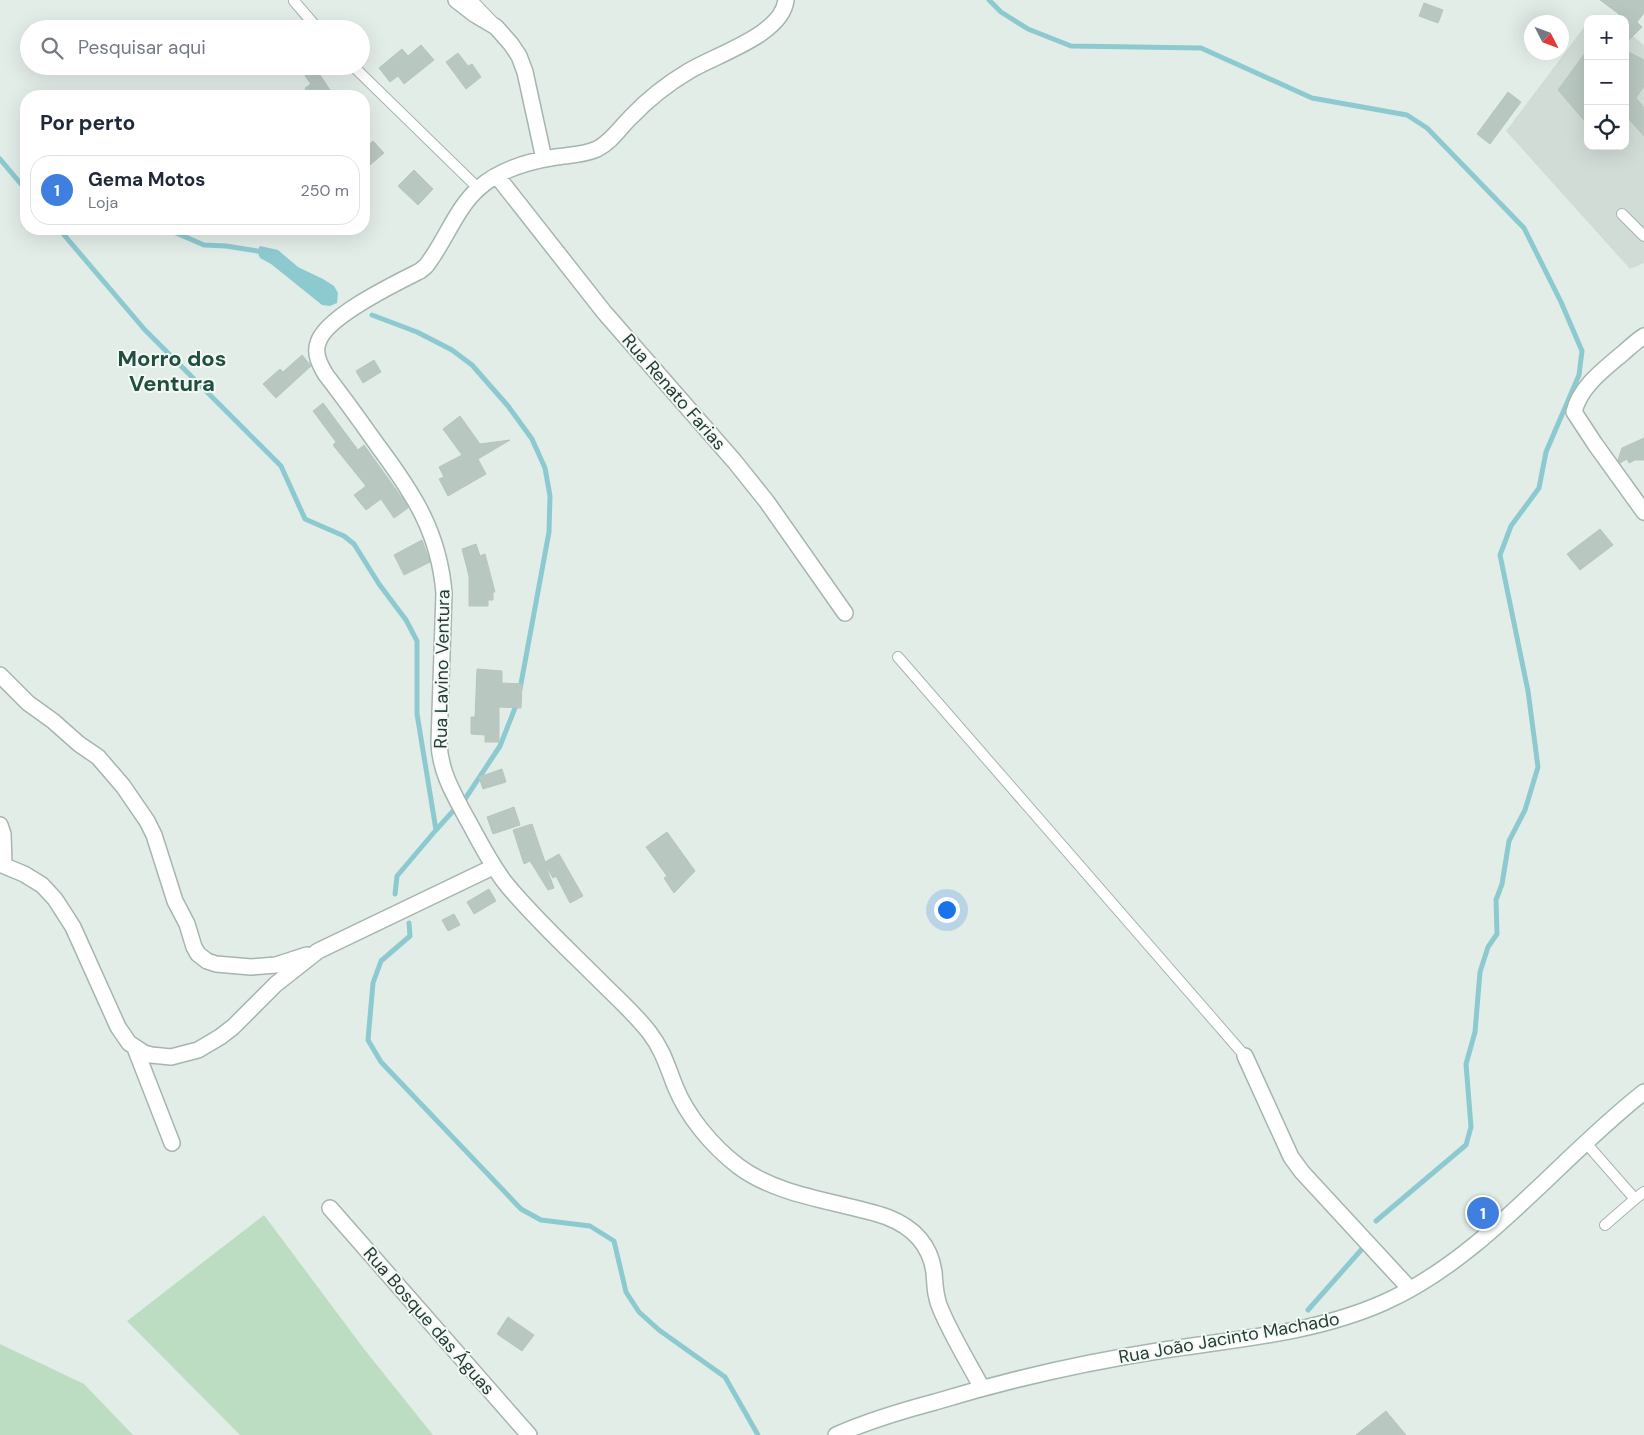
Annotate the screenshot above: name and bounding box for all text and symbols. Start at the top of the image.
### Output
north arrow [1524,15,1569,60]
map controls [1584,15,1629,150]
button: + [1584,15,1629,60]
search box [20,20,370,75]
icon: search [38,34,66,62]
text: Pesquisar aqui [78,35,206,60]
button: − [1584,60,1629,105]
button: locate [1584,105,1629,150]
text: Por perto [40,109,135,137]
text: Gema Motos [88,167,205,192]
text: 1 [54,180,60,201]
text: 250 m [301,180,349,201]
text: Loja [88,192,118,213]
street label: Rua Renato Farias [617,329,731,455]
district label: Morro dos Ventura [118,344,226,398]
street label: Rua Lavino Ventura [429,589,455,749]
your location [934,897,960,923]
pin: 1 [1467,1194,1499,1232]
street label: Rua Bosque das Águas [358,1242,500,1400]
street label: Rua João Jacinto Machado [1117,1307,1341,1369]

